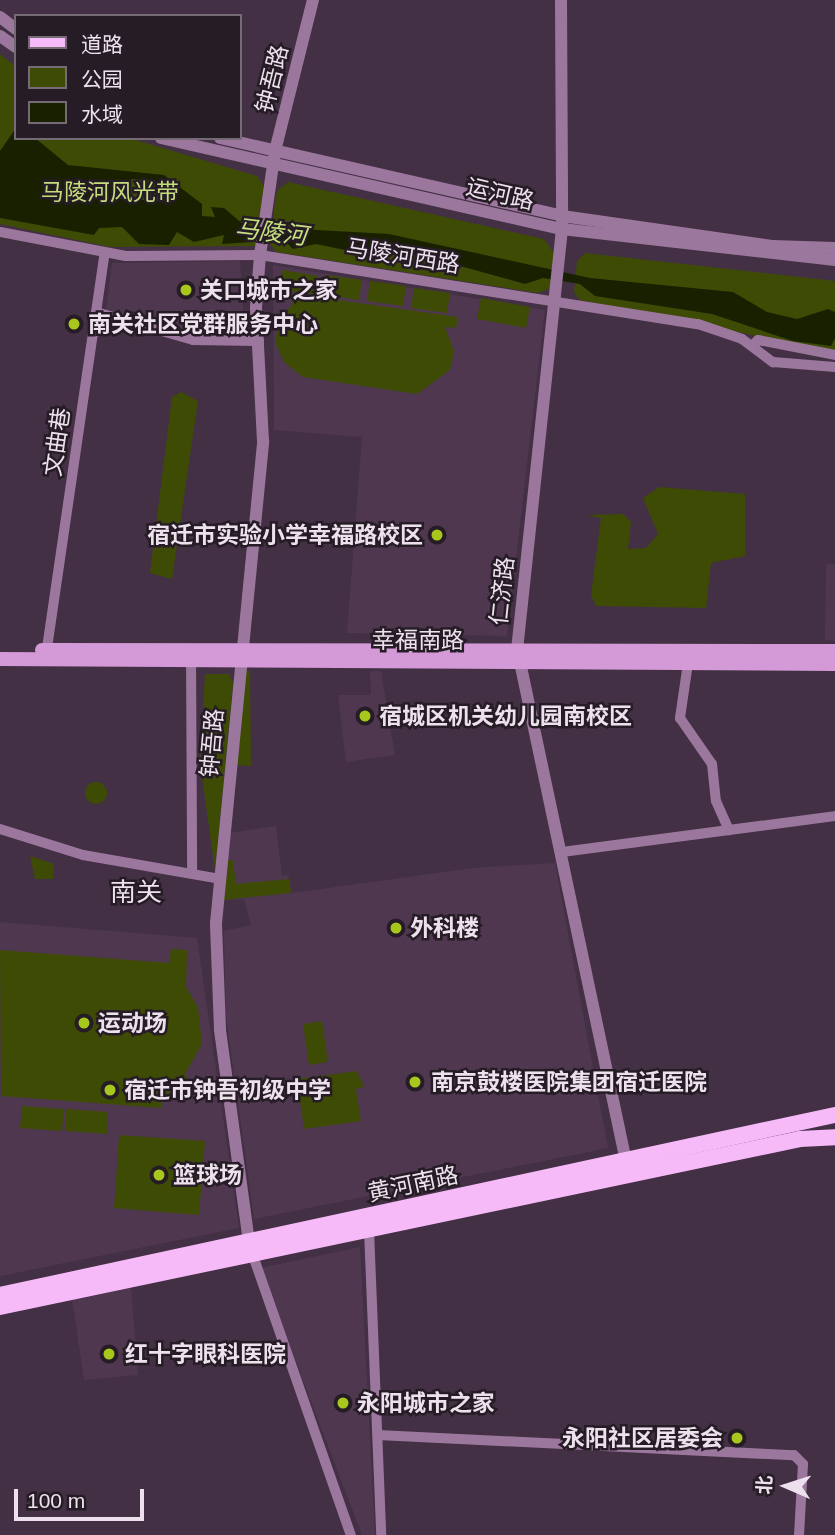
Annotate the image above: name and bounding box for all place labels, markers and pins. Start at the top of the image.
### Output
place label: 关口城市之家 [200,276,338,304]
marker: 关口城市之家 [178,282,194,298]
place label: 南关社区党群服务中心 [88,310,318,338]
marker: 南关社区党群服务中心 [66,316,82,332]
place label: 宿迁市实验小学幸福路校区 [147,521,423,549]
marker: 宿迁市实验小学幸福路校区 [429,527,445,543]
place label: 宿城区机关幼儿园南校区 [379,702,632,730]
marker: 宿城区机关幼儿园南校区 [357,708,373,724]
place label: 外科楼 [410,914,479,942]
marker: 外科楼 [388,920,404,936]
place label: 运动场 [98,1009,167,1037]
marker: 运动场 [76,1015,92,1031]
place label: 南京鼓楼医院集团宿迁医院 [431,1068,707,1096]
marker: 南京鼓楼医院集团宿迁医院 [405,1072,425,1092]
place label: 宿迁市钟吾初级中学 [124,1076,331,1104]
marker: 宿迁市钟吾初级中学 [102,1082,118,1098]
place label: 篮球场 [173,1161,242,1189]
marker: 篮球场 [151,1167,167,1183]
place label: 红十字眼科医院 [125,1340,286,1368]
marker: 红十字眼科医院 [99,1344,119,1364]
place label: 永阳城市之家 [357,1389,495,1417]
marker: 永阳城市之家 [335,1395,351,1411]
place label: 永阳社区居委会 [562,1424,723,1452]
marker: 永阳社区居委会 [729,1430,745,1446]

